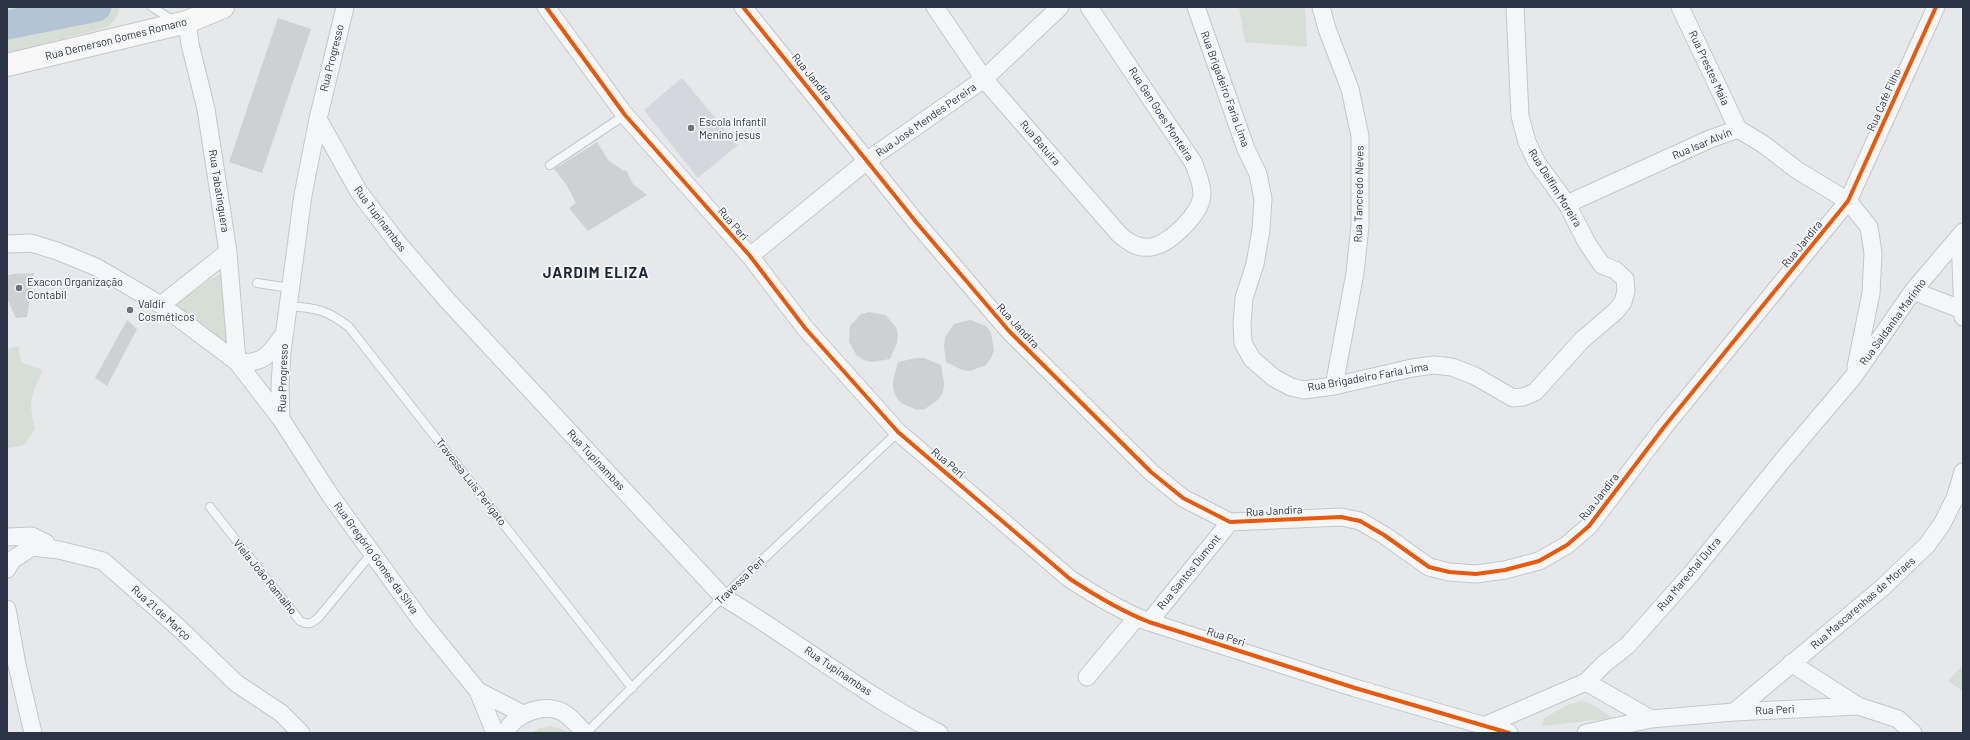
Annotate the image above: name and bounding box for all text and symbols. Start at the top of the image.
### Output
street label: Rua Demerson Gomes Romano [44,15,188,63]
street label: Rua Progresso [317,23,347,93]
street label: Rua Brigadeiro Faria Lima [1198,29,1252,149]
street label: Rua Prestes Maia [1686,29,1732,107]
street label: Rua Jandira [789,51,835,103]
street label: Rua Gen Goes Monteira [1126,65,1196,163]
street label: Rua Café Filho [1864,66,1904,134]
street label: Rua José Mendes Pereira [873,80,979,160]
place label: Escola Infantil Menino jesus [699,115,766,141]
street label: Rua Batuira [1017,118,1063,168]
marker: Escola Infantil Menino jesus [686,123,696,133]
street label: Rua Isar Alvin [1670,126,1734,162]
street label: Rua Tancredo Neves [1352,145,1366,243]
street label: Rua Delfim Moreira [1526,146,1584,230]
street label: Rua Tabatinguera [206,149,232,233]
street label: Rua Tupinambas [351,184,409,254]
street label: Rua Peri [715,205,751,243]
street label: Rua Jandira [1779,218,1825,270]
district label: JARDIM ELIZA [543,264,649,282]
place label: Exacon Organização Contabil [27,275,123,301]
street label: Rua Saldanha Marinho [1857,276,1929,368]
marker: Exacon Organização Contabil [14,283,24,293]
place label: Valdir Cosméticos [138,297,195,323]
street label: Rua Jandira [994,301,1042,351]
marker: Valdir Cosméticos [125,305,135,315]
street label: Rua Progresso [275,343,291,413]
street label: Rua Brigadeiro Faria Lima [1307,360,1429,394]
street label: Rua Tupinambas [564,427,628,493]
street label: Travessa Luis Perigato [433,436,509,528]
street label: Rua Peri [929,445,967,481]
street label: Rua Jandira [1576,471,1622,523]
street label: Rua Gregório Gomes da Silva [331,499,421,617]
street label: Rua Jandira [1245,503,1303,519]
street label: Rua Santos Dumont [1155,532,1223,612]
street label: Rua Marechal Dutra [1654,535,1724,613]
street label: Viela João Ramalho [231,537,299,617]
street label: Travessa Peri [713,554,767,608]
street label: Rua Mascarenhas de Moraes [1808,554,1918,652]
street label: Rua 21 de Março [129,583,193,643]
street label: Rua Peri [1205,625,1247,649]
street label: Rua Tupinambas [802,644,874,698]
street label: Rua Peri [1755,702,1795,718]

